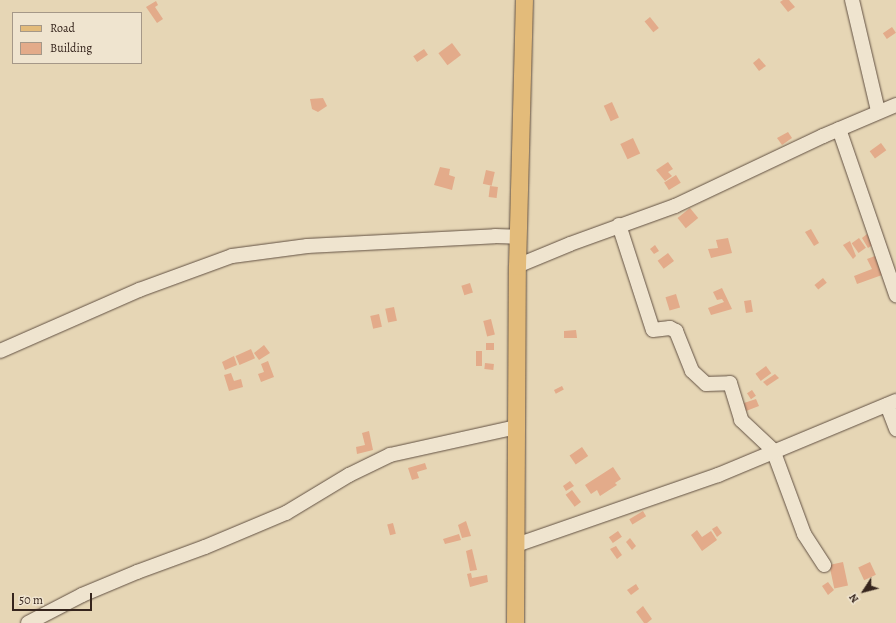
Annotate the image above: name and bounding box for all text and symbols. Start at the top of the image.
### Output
legend [12,12,142,64]
text: Road [50,20,75,36]
text: Building [50,40,92,56]
north arrow [844,571,884,611]
scale bar [14,585,94,611]
text: N [845,591,862,606]
text: 50 m [19,592,43,608]

